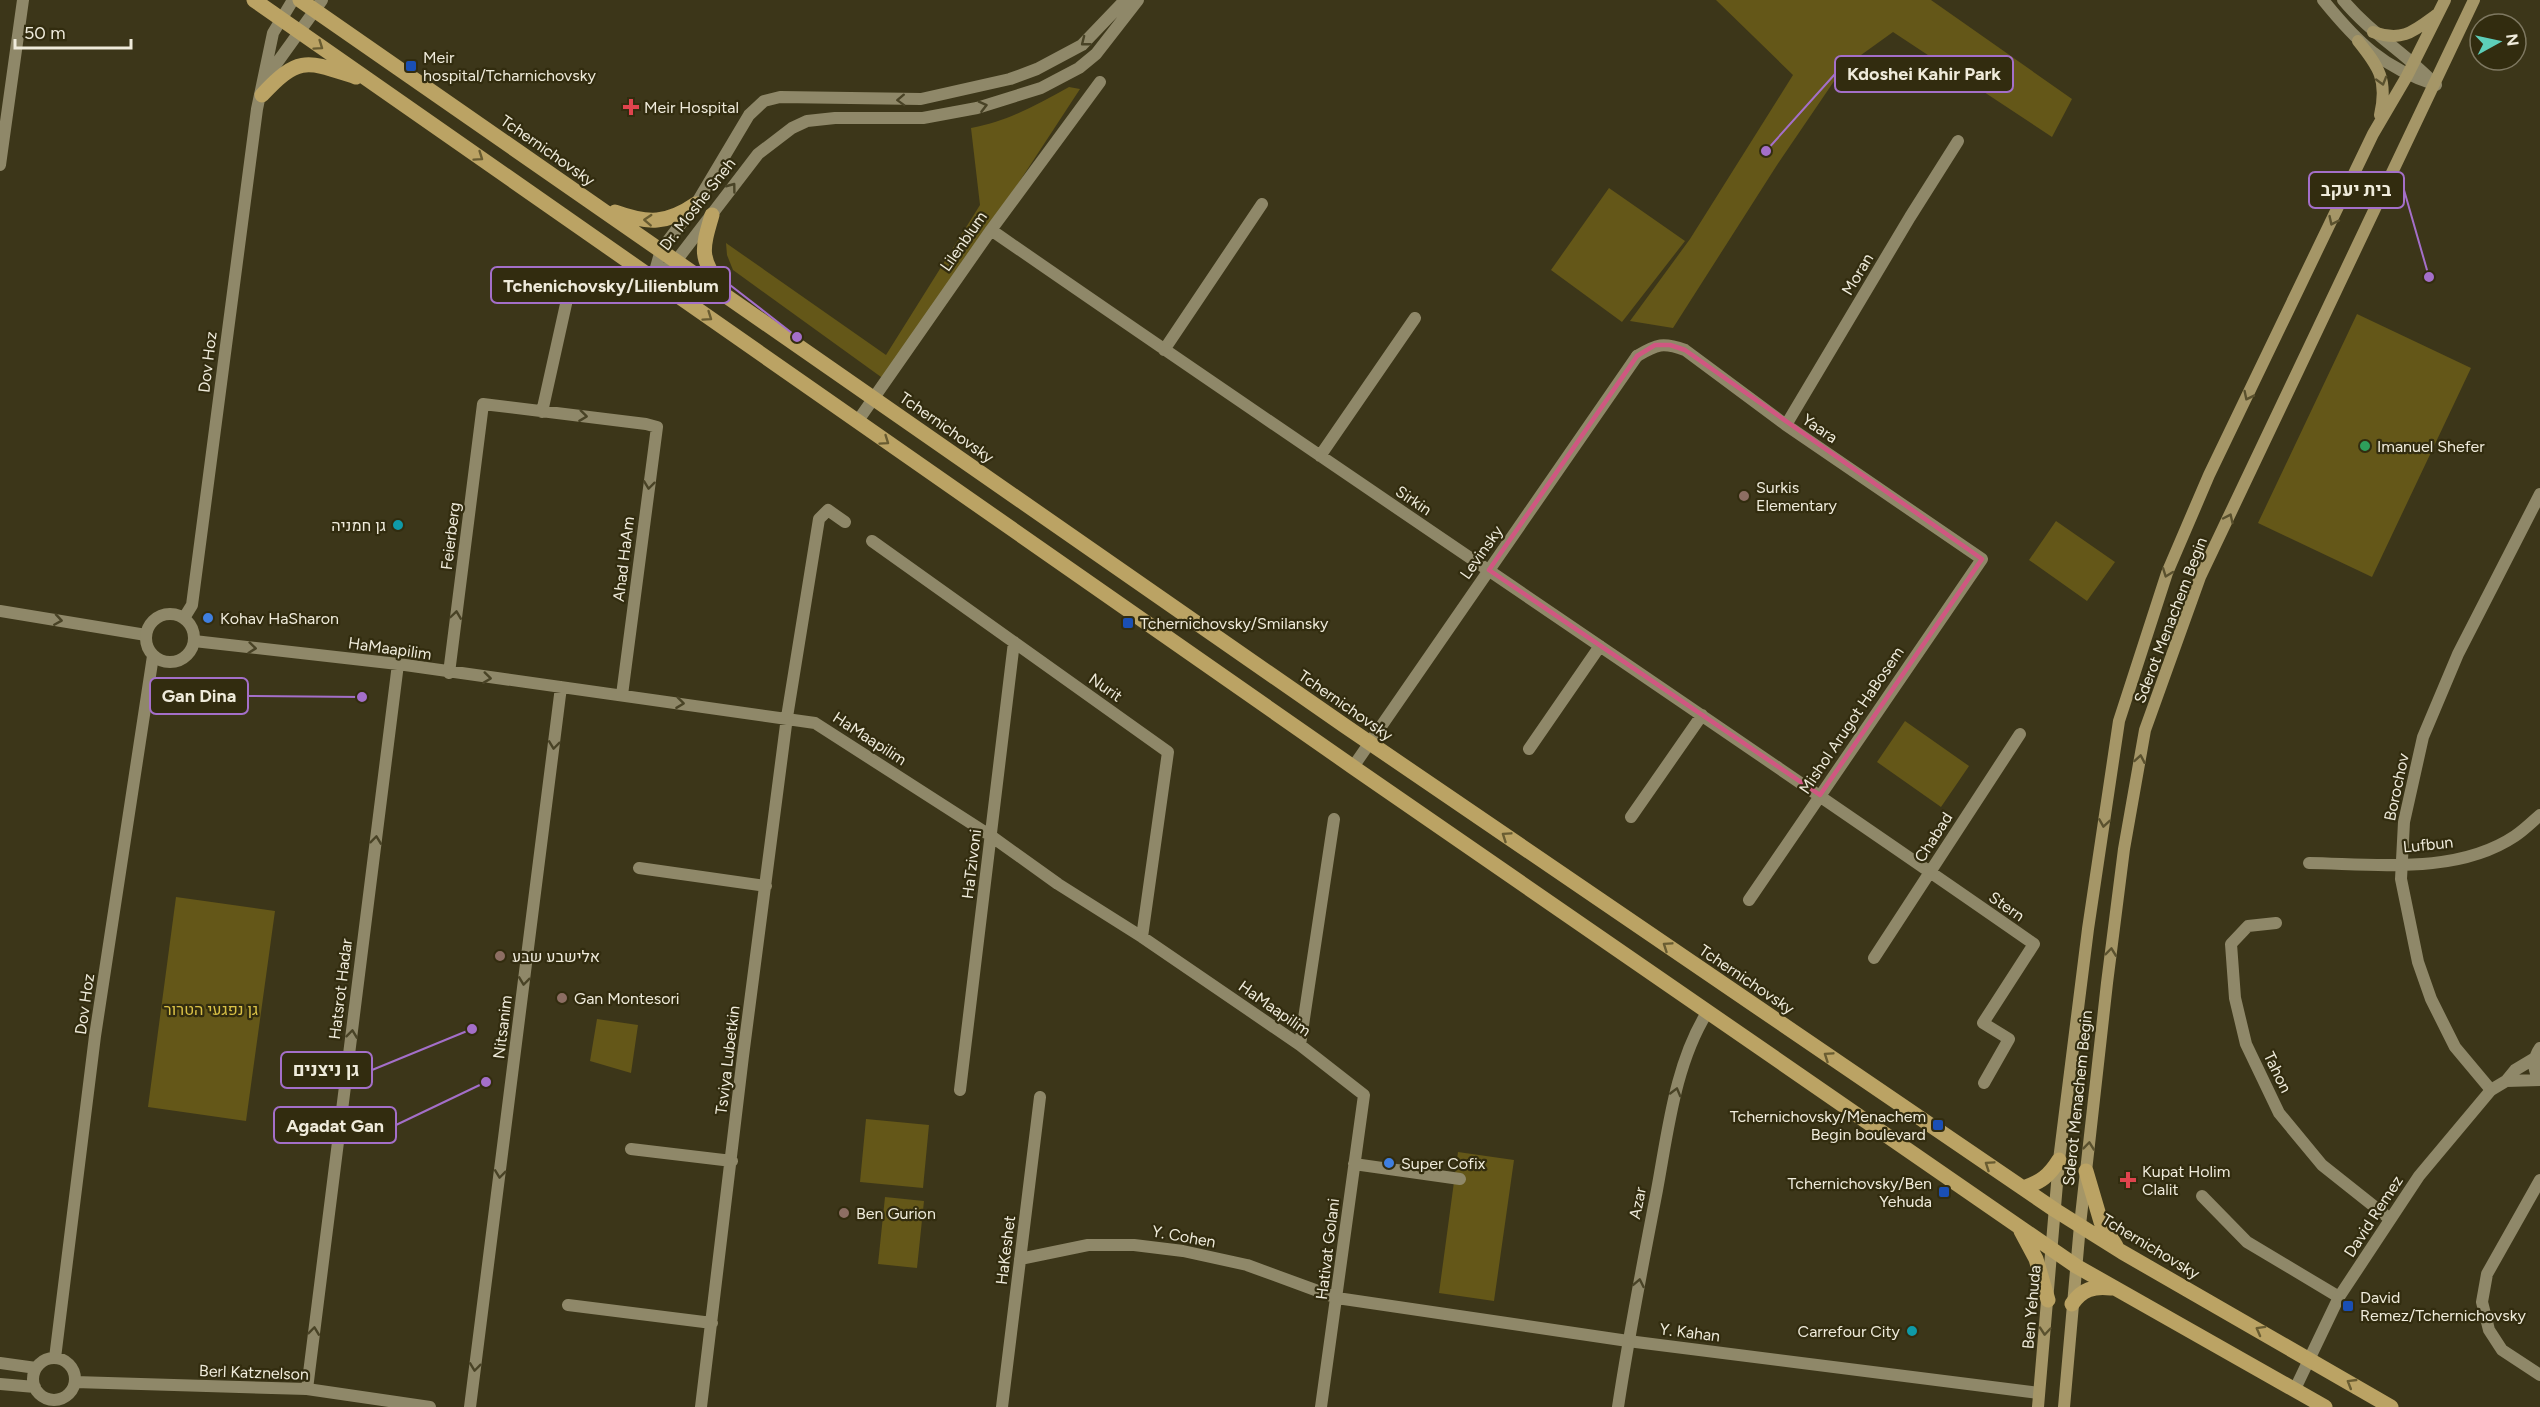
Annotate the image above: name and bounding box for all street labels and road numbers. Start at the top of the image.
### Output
street label: Tchernichovsky [497,111,599,190]
street label: Dr. Moshe Sneh [655,154,739,254]
street label: Lilenblum [936,208,991,275]
street label: Moran [1838,250,1877,299]
street label: Dov Hoz [194,330,221,394]
street label: Tchernichovsky [896,388,998,467]
street label: Yaara [1798,410,1841,447]
street label: Sirkin [1392,482,1435,519]
street label: Feierberg [437,501,464,571]
street label: Ahad HaAm [609,515,638,603]
street label: Levinsky [1456,521,1507,583]
street label: Sderot Menachem Begin [2130,534,2211,706]
street label: HaMaapilim [347,633,433,664]
street label: Mishol Arugot HaBosem [1795,643,1908,797]
street label: Tchernichovsky [1295,666,1397,745]
street label: Nurit [1085,669,1126,706]
street label: HaMaapilim [829,708,910,769]
street label: Borochov [2380,751,2413,823]
street label: Chabad [1910,809,1957,866]
street label: HaTzivoni [958,828,985,900]
street label: Lufbun [2402,832,2454,857]
street label: Stern [1985,887,2028,925]
street label: Hatsrot Hadar [325,937,356,1041]
street label: Tchernichovsky [1695,941,1798,1019]
street label: Dov Hoz [71,972,98,1036]
street label: HaMaapilim [1235,977,1315,1040]
street label: Nitsanim [489,994,516,1060]
street label: Tsviya Lubetkin [711,1004,744,1116]
street label: Sderot Menachem Begin [2059,1009,2096,1187]
street label: Tahon [2260,1049,2296,1096]
street label: David Remez [2340,1172,2407,1261]
street label: Azar [1625,1185,1650,1221]
street label: Hativat Golani [1312,1197,1343,1301]
street label: Tchernichovsky [2098,1210,2204,1283]
street label: HaKeshet [992,1214,1019,1286]
street label: Y. Cohen [1151,1222,1217,1251]
street label: Ben Yehuda [2018,1264,2045,1350]
street label: Y. Kahan [1659,1319,1721,1346]
street label: Berl Katznelson [199,1361,309,1384]

